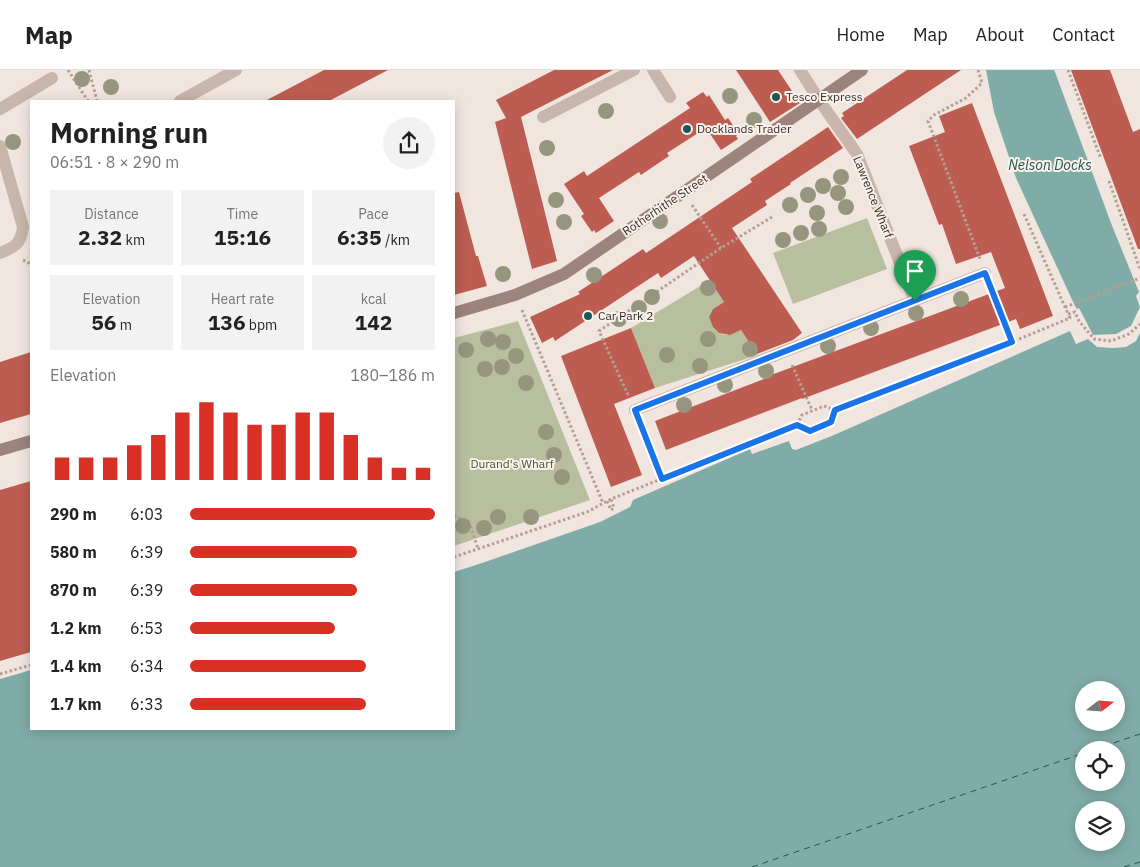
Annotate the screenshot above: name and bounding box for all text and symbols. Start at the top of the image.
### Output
text: Map [25,19,73,51]
text: Home [837,23,885,46]
text: Map [913,23,948,46]
text: About [976,23,1024,46]
text: Contact [1052,23,1115,46]
place label: Tesco Express [786,89,863,104]
marker: Tesco Express [770,91,782,103]
text: Morning run [50,114,208,151]
button: share [383,117,435,169]
place label: Docklands Trader [697,121,792,136]
marker: Docklands Trader [681,123,693,135]
text: 06:51 · 8 × 290 m [50,152,179,172]
street label: Lawrence Wharf [850,154,897,240]
water label: Nelson Docks [1008,156,1092,174]
street label: Rotherhithe Street [619,171,710,239]
text: Distance [84,205,139,223]
text: Time [227,205,258,223]
text: Pace [358,205,389,223]
text: 2.32 [78,223,122,251]
text: 15:16 [214,223,271,251]
text: 6:35 [337,223,382,251]
text: km [122,231,145,249]
text: /km [382,231,410,249]
pin [894,250,936,301]
icon: arrive [901,257,929,285]
text: Elevation [83,290,141,308]
text: Heart rate [211,290,274,308]
text: kcal [361,290,386,308]
text: 56 [91,308,116,336]
text: 136 [208,308,246,336]
text: 142 [355,308,392,336]
place label: Car Park 2 [598,308,653,323]
marker: Car Park 2 [582,310,594,322]
text: m [116,316,132,334]
text: bpm [246,316,277,334]
text: Elevation [50,365,116,385]
text: 180–186 m [350,365,435,385]
park label: Durand's Wharf [470,456,554,471]
text: 290 m [50,504,97,524]
text: 6:03 [130,504,163,524]
text: 580 m [50,542,97,562]
text: 6:39 [130,542,163,562]
text: 870 m [50,580,97,600]
text: 6:39 [130,580,163,600]
text: 1.2 km [50,618,101,638]
text: 6:53 [130,618,163,638]
text: 1.4 km [50,656,101,676]
text: 6:34 [130,656,163,676]
north arrow [1075,681,1125,731]
map controls [1075,681,1125,851]
text: 1.7 km [50,694,101,714]
text: 6:33 [130,694,163,714]
button: locate [1075,741,1125,791]
button: layers [1075,801,1125,851]

